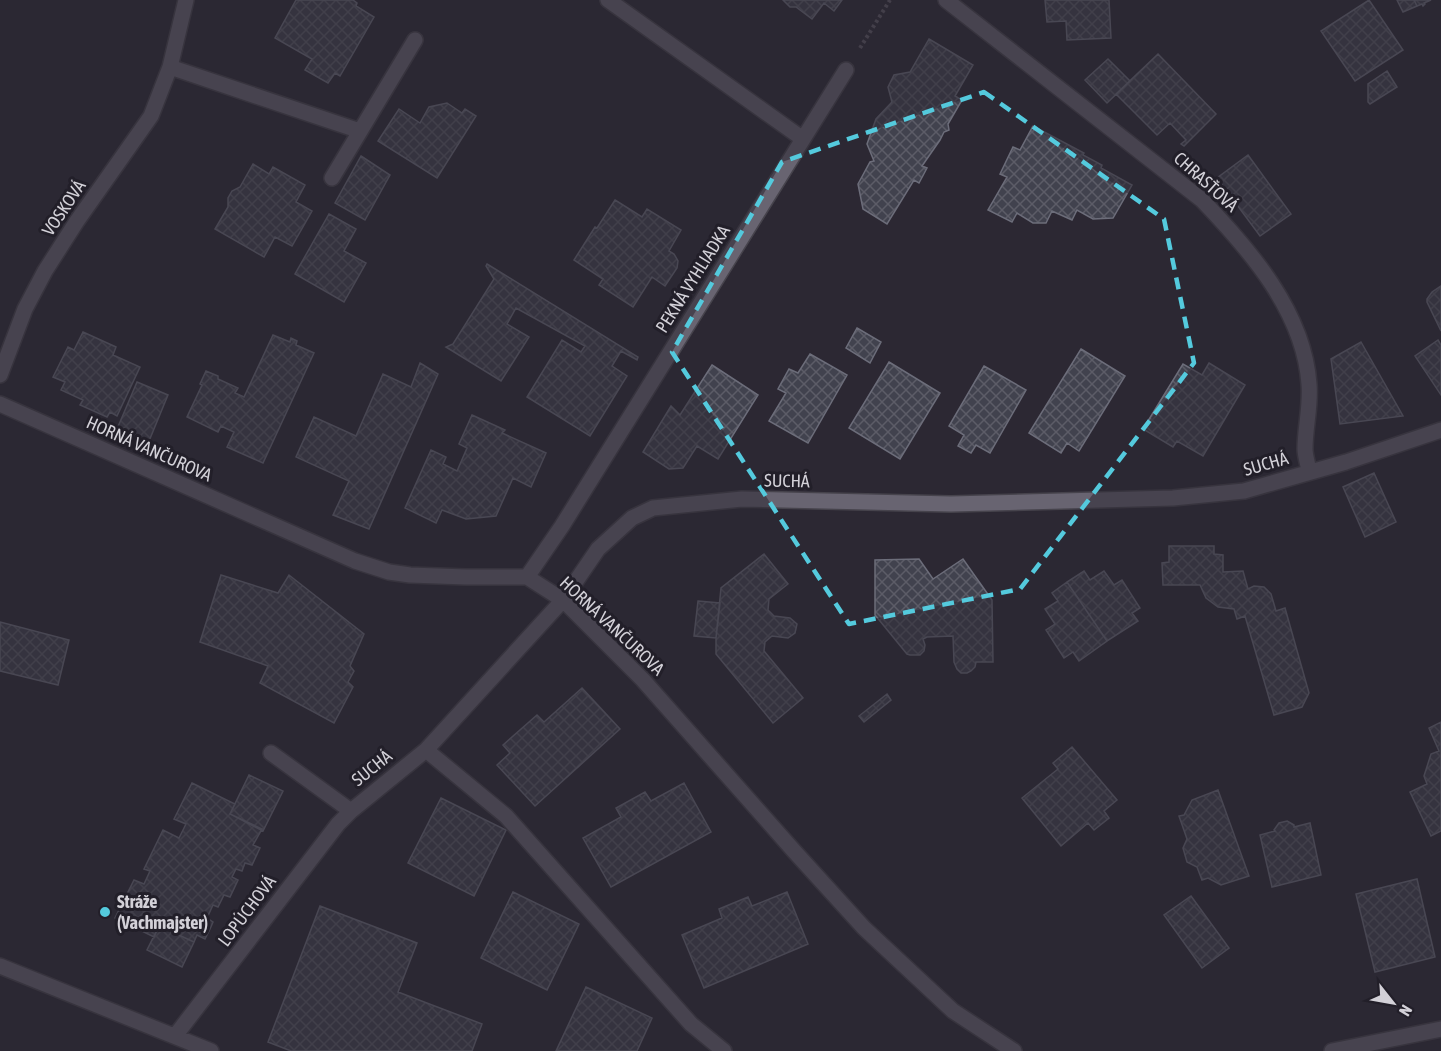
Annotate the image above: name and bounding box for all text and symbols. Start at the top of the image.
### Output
street label: CHRASŤOVÁ [1170,147,1243,216]
street label: VOSKOVÁ [37,176,90,240]
street label: PEKNÁ VYHLIADKA [651,221,734,336]
street label: HORNÁ VANČUROVA [83,412,215,486]
street label: SUCHÁ [1241,447,1291,480]
street label: SUCHÁ [764,470,810,491]
street label: HORNÁ VANČUROVA [556,572,669,679]
street label: SUCHÁ [347,745,396,790]
street label: LOPÚCHOVÁ [213,871,280,950]
place label: Stráže (Vachmajster) [117,891,208,933]
marker: Stráže (Vachmajster) [98,905,112,919]
north arrow [1363,973,1423,1033]
text: N [1396,1002,1416,1019]

